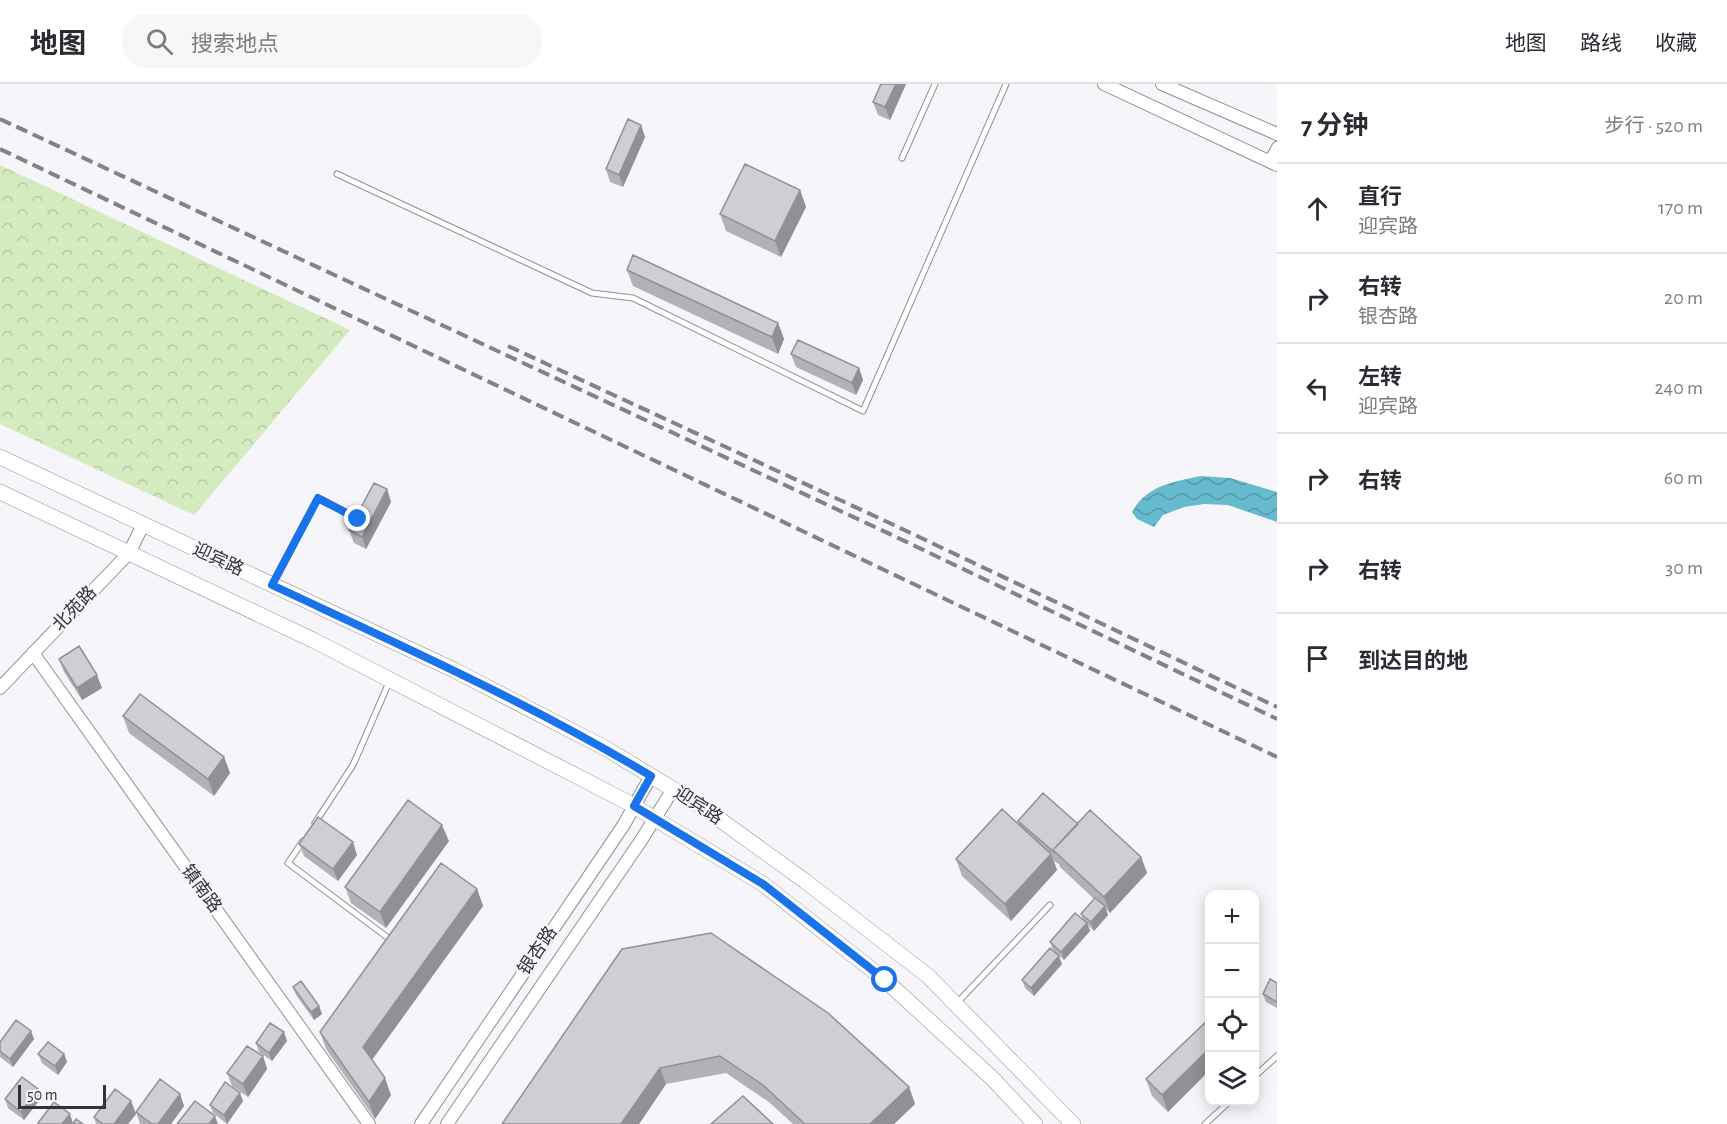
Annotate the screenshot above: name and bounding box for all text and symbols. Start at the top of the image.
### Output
search box [122,14,542,68]
icon: search [143,25,176,58]
text: 地图 [30,31,86,59]
text: 搜索地点 [191,33,279,55]
text: 地图 [1505,33,1547,54]
text: 路线 [1580,33,1622,54]
text: 收藏 [1655,33,1697,54]
text: 7 分钟 [1301,113,1368,139]
text: 步行 · 520 m [1605,116,1703,136]
text: 直行 [1358,186,1402,208]
icon: ahead [1301,192,1334,225]
text: 170 m [1658,198,1703,218]
text: 迎宾路 [1358,217,1418,237]
text: 右转 [1358,276,1402,298]
icon: right [1301,282,1334,315]
text: 20 m [1664,288,1703,308]
text: 银杏路 [1358,307,1418,327]
text: 左转 [1358,366,1402,388]
icon: left [1301,372,1334,405]
text: 240 m [1654,378,1703,398]
text: 迎宾路 [1358,397,1418,417]
icon: right [1301,462,1334,495]
text: 60 m [1664,468,1703,488]
text: 右转 [1358,470,1402,492]
route end [344,505,370,531]
street label: 迎宾路 [190,539,247,580]
icon: right [1301,552,1334,585]
text: 30 m [1665,558,1703,578]
text: 右转 [1358,560,1402,582]
street label: 北苑路 [48,582,100,635]
icon: arrive [1301,642,1334,675]
text: 到达目的地 [1358,650,1468,672]
street label: 迎宾路 [670,782,727,828]
street label: 镇南路 [178,861,226,916]
map controls [1205,890,1259,1106]
button: + [1205,890,1259,944]
street label: 银杏路 [514,922,561,978]
button: − [1205,944,1259,998]
route start [871,966,897,992]
button: locate [1205,998,1259,1052]
button: layers [1205,1052,1259,1106]
scale bar [18,1082,106,1110]
text: 50 m [27,1087,58,1103]

